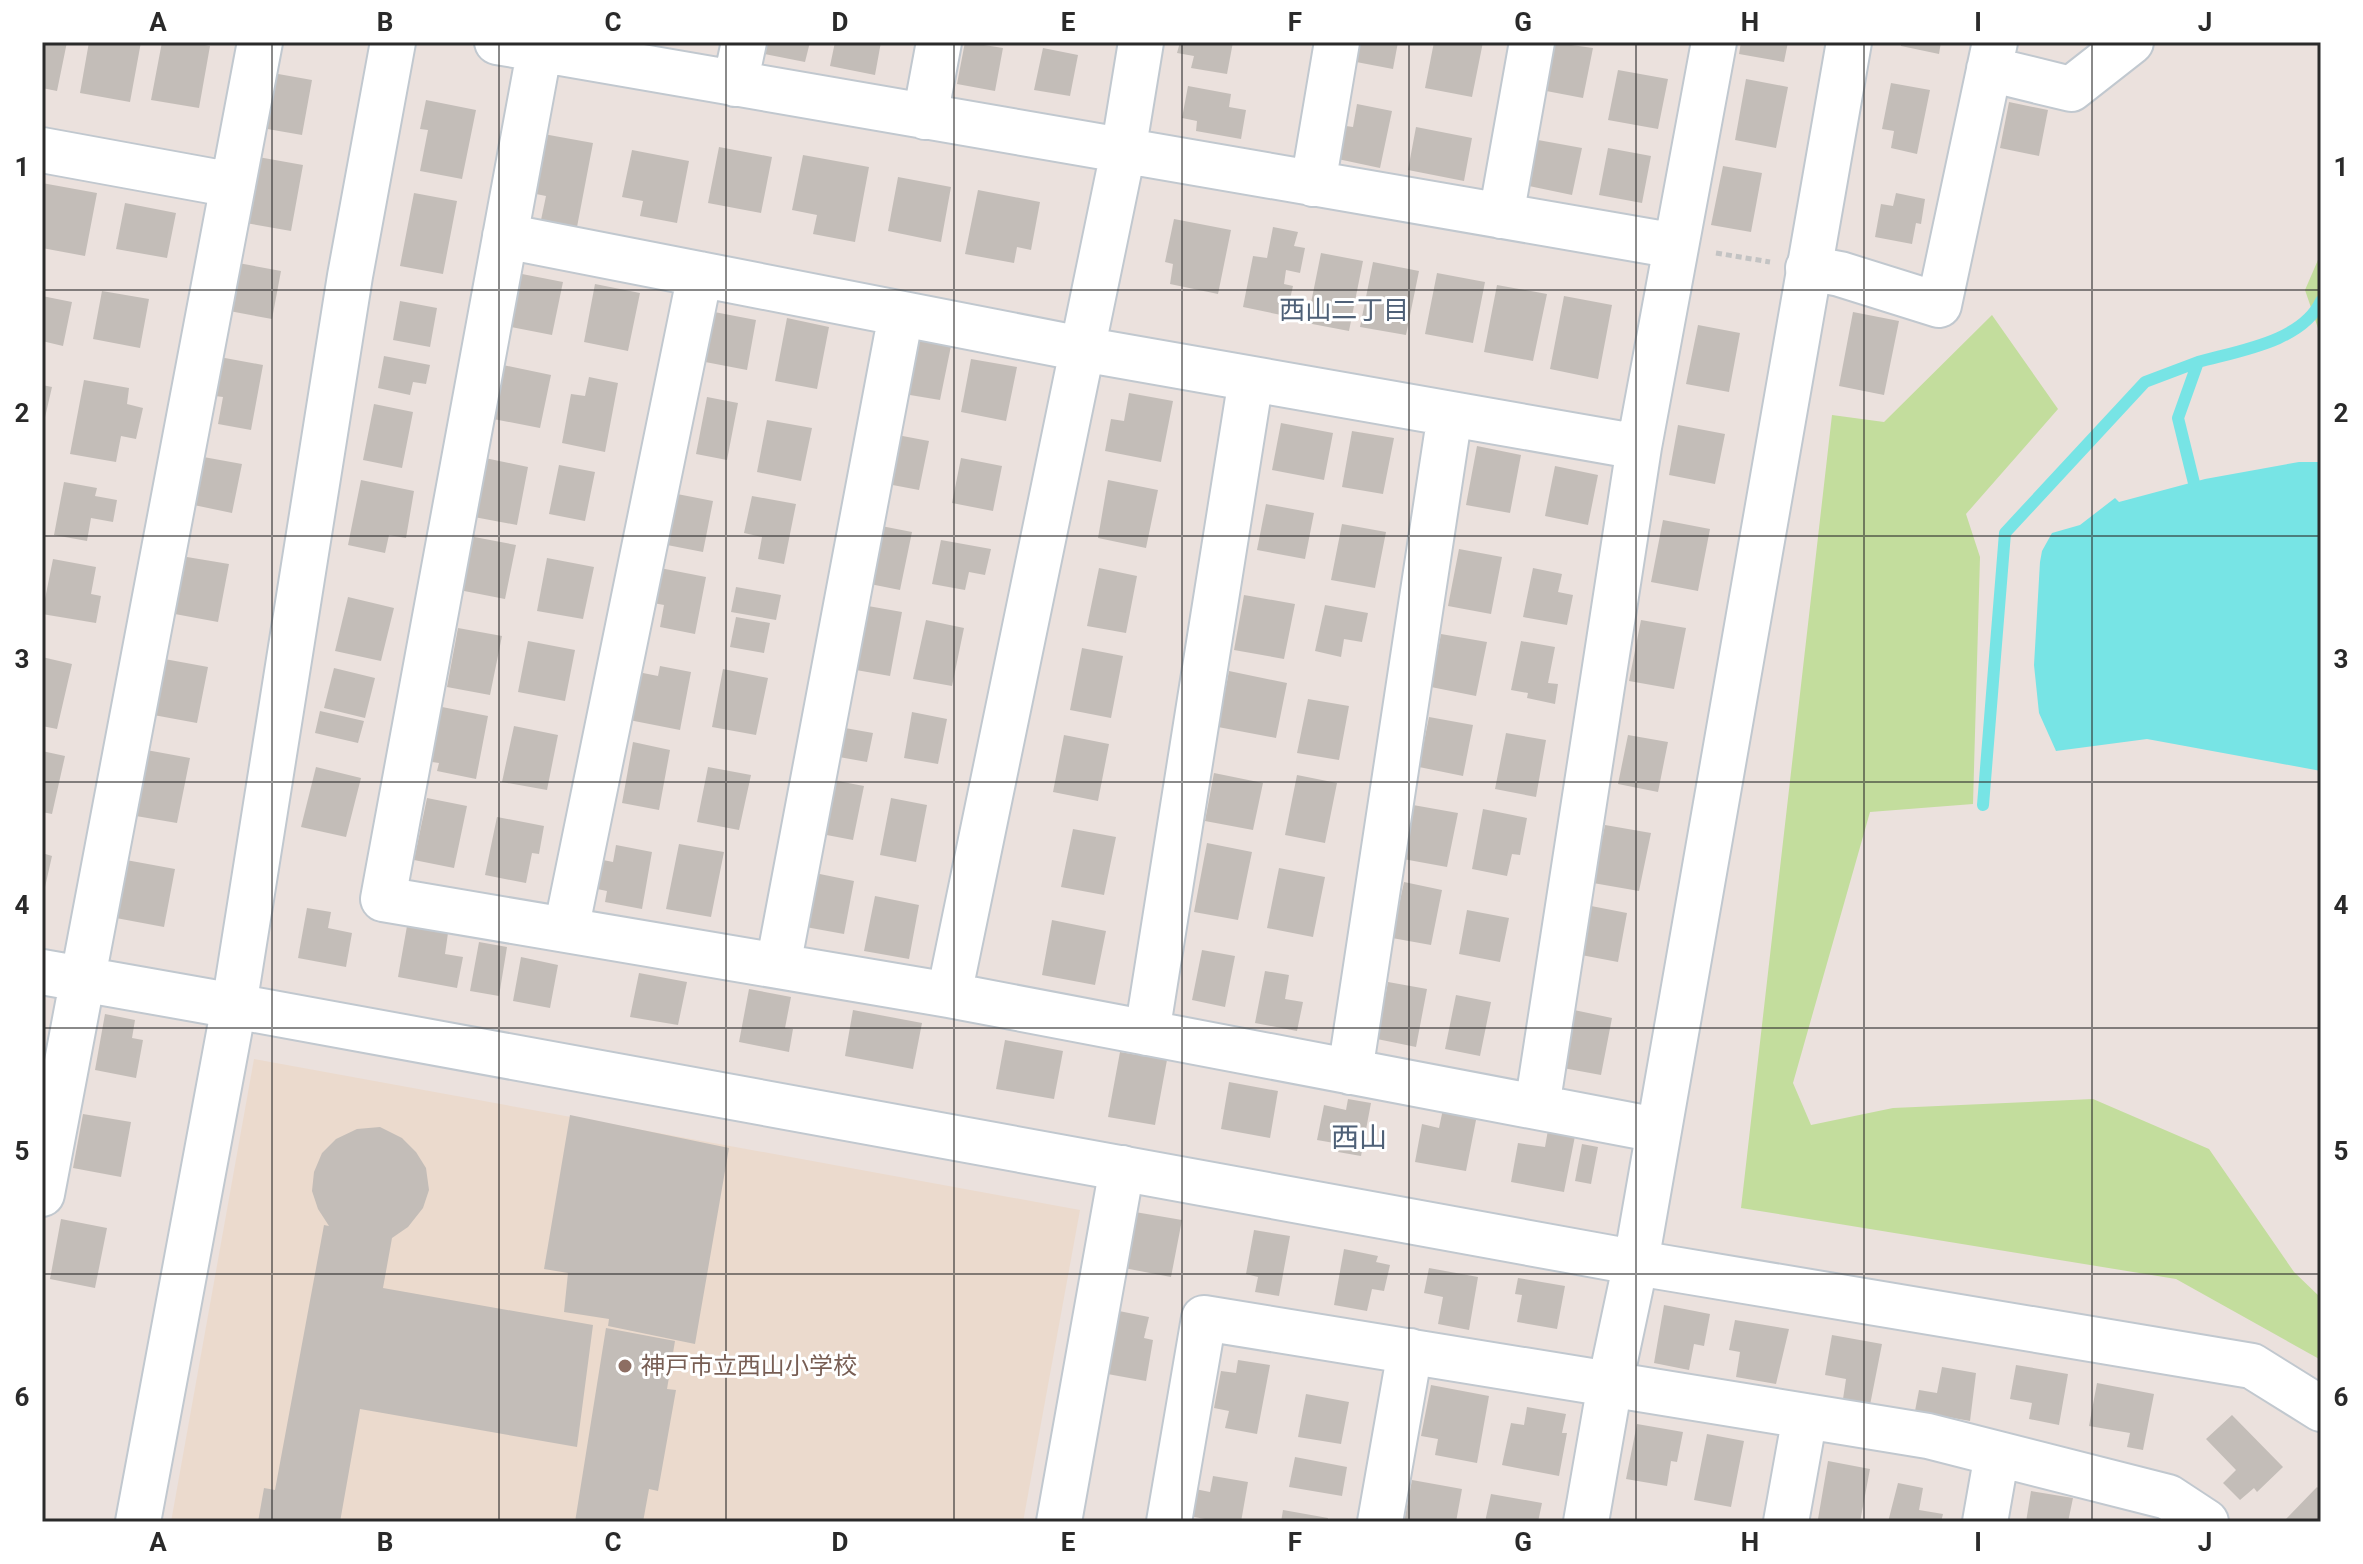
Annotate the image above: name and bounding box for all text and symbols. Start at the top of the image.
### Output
text: A [149,7,167,37]
text: B [377,7,393,37]
text: C [604,7,622,37]
text: D [832,7,848,37]
text: E [1061,7,1076,37]
text: F [1288,7,1302,37]
text: G [1514,7,1532,37]
text: H [1741,7,1759,37]
text: I [1974,7,1982,37]
text: J [2198,7,2212,37]
text: 1 [15,152,29,182]
text: 1 [2334,152,2348,182]
district label: 西山二丁目 [1279,295,1409,325]
text: 2 [15,398,29,428]
text: 2 [2334,398,2348,428]
text: 3 [15,644,29,674]
text: 3 [2334,644,2348,674]
text: 4 [15,890,30,920]
text: 4 [2334,890,2349,920]
district label: 西山 [1331,1121,1387,1154]
text: 5 [15,1136,29,1166]
text: 5 [2334,1136,2348,1166]
place label: 神戸市立西山小学校 [641,1352,857,1380]
marker: 神戸市立西山小学校 [616,1357,634,1375]
text: 6 [15,1382,30,1412]
text: 6 [2334,1382,2349,1412]
text: A [149,1527,167,1557]
text: B [377,1527,393,1557]
text: C [604,1527,622,1557]
text: D [832,1527,848,1557]
text: E [1061,1527,1076,1557]
text: F [1288,1527,1302,1557]
text: G [1514,1527,1532,1557]
text: H [1741,1527,1759,1557]
text: I [1974,1527,1982,1557]
text: J [2198,1527,2212,1557]

